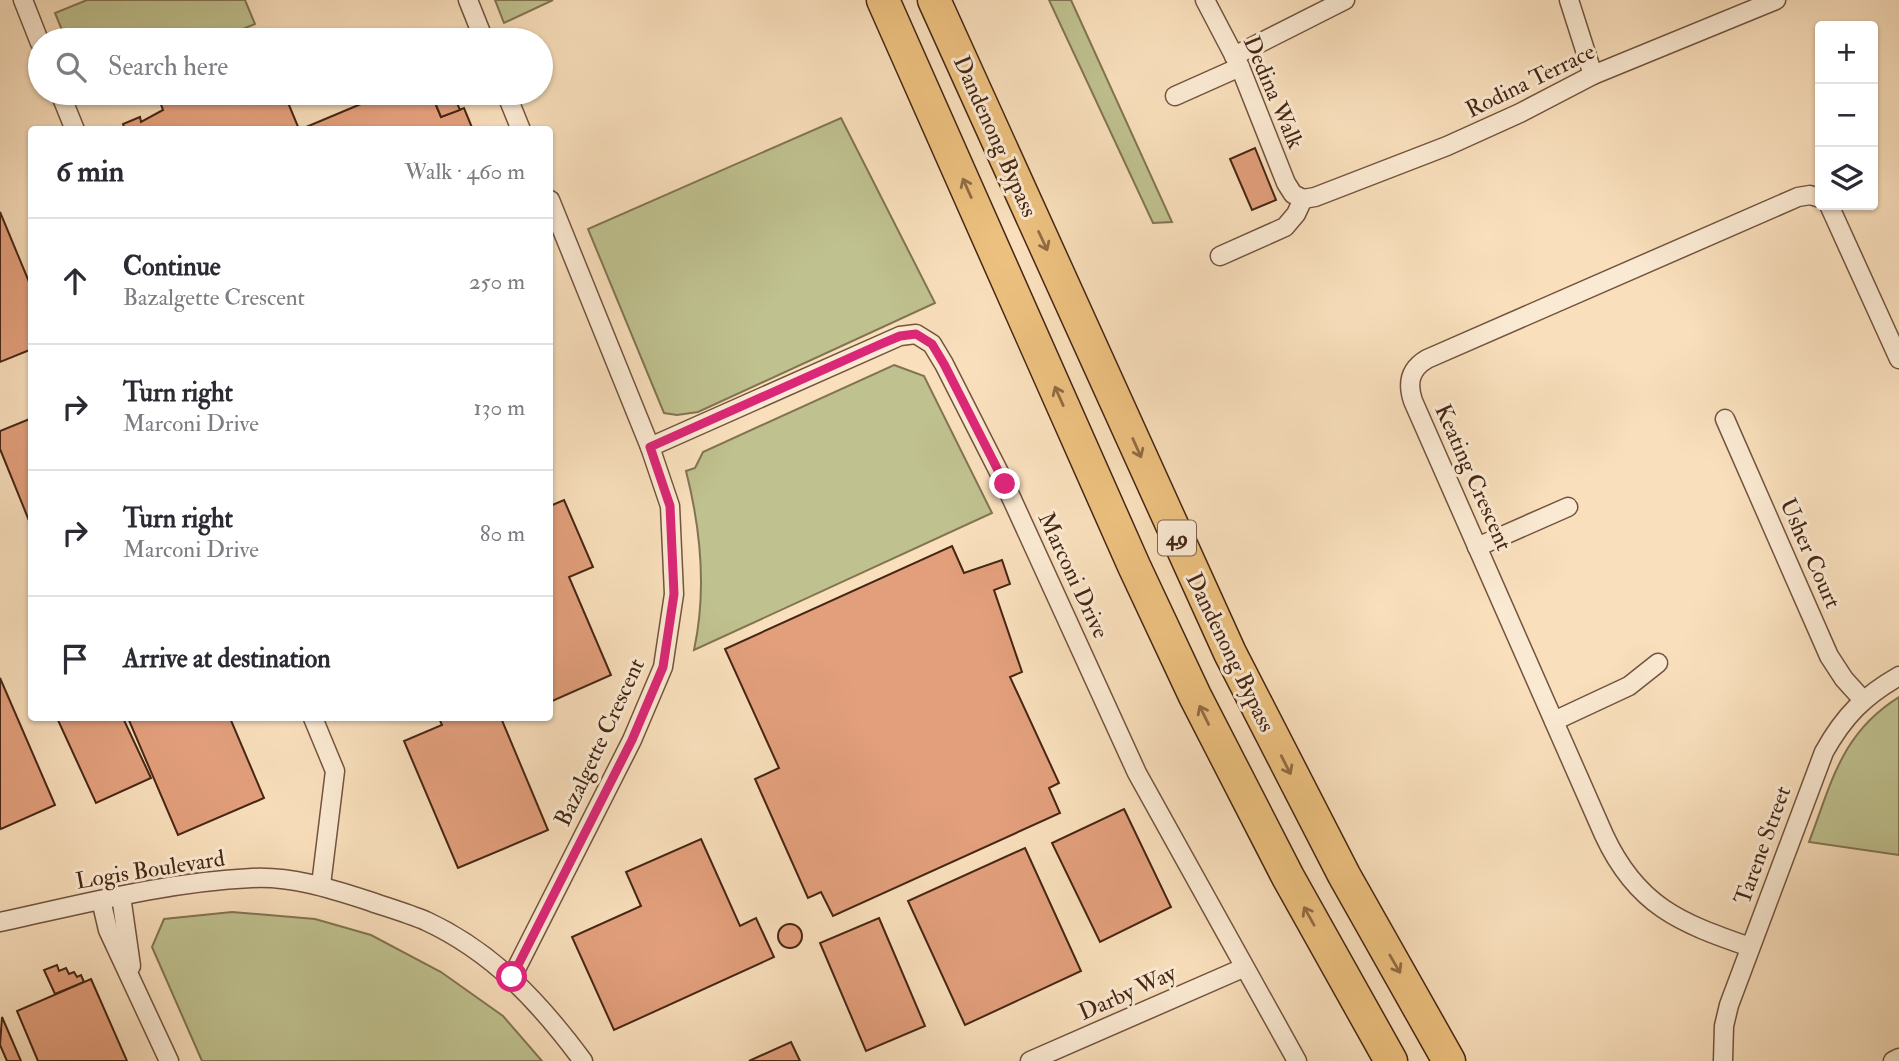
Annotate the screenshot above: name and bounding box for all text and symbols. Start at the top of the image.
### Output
map controls [1815,21,1878,210]
button: + [1815,21,1878,84]
search box [28,28,553,105]
street label: Dedina Walk [1237,31,1310,153]
street label: Rodina Terrace [1461,37,1600,124]
icon: search [52,48,90,86]
text: Search here [108,51,228,83]
street label: Dandenong Bypass [946,51,1044,222]
button: − [1815,84,1878,147]
button: layers [1815,147,1878,210]
text: 6 min [56,153,124,190]
text: Walk · 460 m [405,157,525,186]
one-way arrow [960,178,973,200]
one-way arrow [1037,230,1050,251]
text: Continue [123,251,221,283]
icon: ahead [56,262,94,300]
text: 250 m [469,267,525,296]
text: Bazalgette Crescent [123,283,305,312]
text: Turn right [123,377,233,409]
one-way arrow [1052,386,1065,407]
icon: right [56,388,94,426]
text: 130 m [473,393,525,422]
street label: Keating Crescent [1428,400,1519,555]
text: Marconi Drive [123,409,259,438]
one-way arrow [1131,437,1144,458]
route end [989,468,1020,499]
street label: Usher Court [1773,494,1848,613]
text: Turn right [123,503,233,535]
street label: Marconi Drive [1032,508,1116,643]
icon: right [56,514,94,552]
text: 80 m [480,519,525,548]
road number: 49 [1158,520,1196,556]
text: Marconi Drive [123,535,259,564]
street label: Dandenong Bypass [1179,568,1282,737]
icon: arrive [56,640,94,678]
text: Arrive at destination [123,643,331,675]
street label: Bazalgette Crescent [548,654,651,831]
one-way arrow [1197,705,1211,726]
one-way arrow [1280,754,1293,775]
street label: Tarene Street [1728,782,1797,908]
street label: Logis Boulevard [73,843,227,896]
one-way arrow [1302,907,1316,927]
one-way arrow [1388,954,1402,974]
street label: Darby Way [1074,958,1181,1027]
route start [496,961,527,992]

